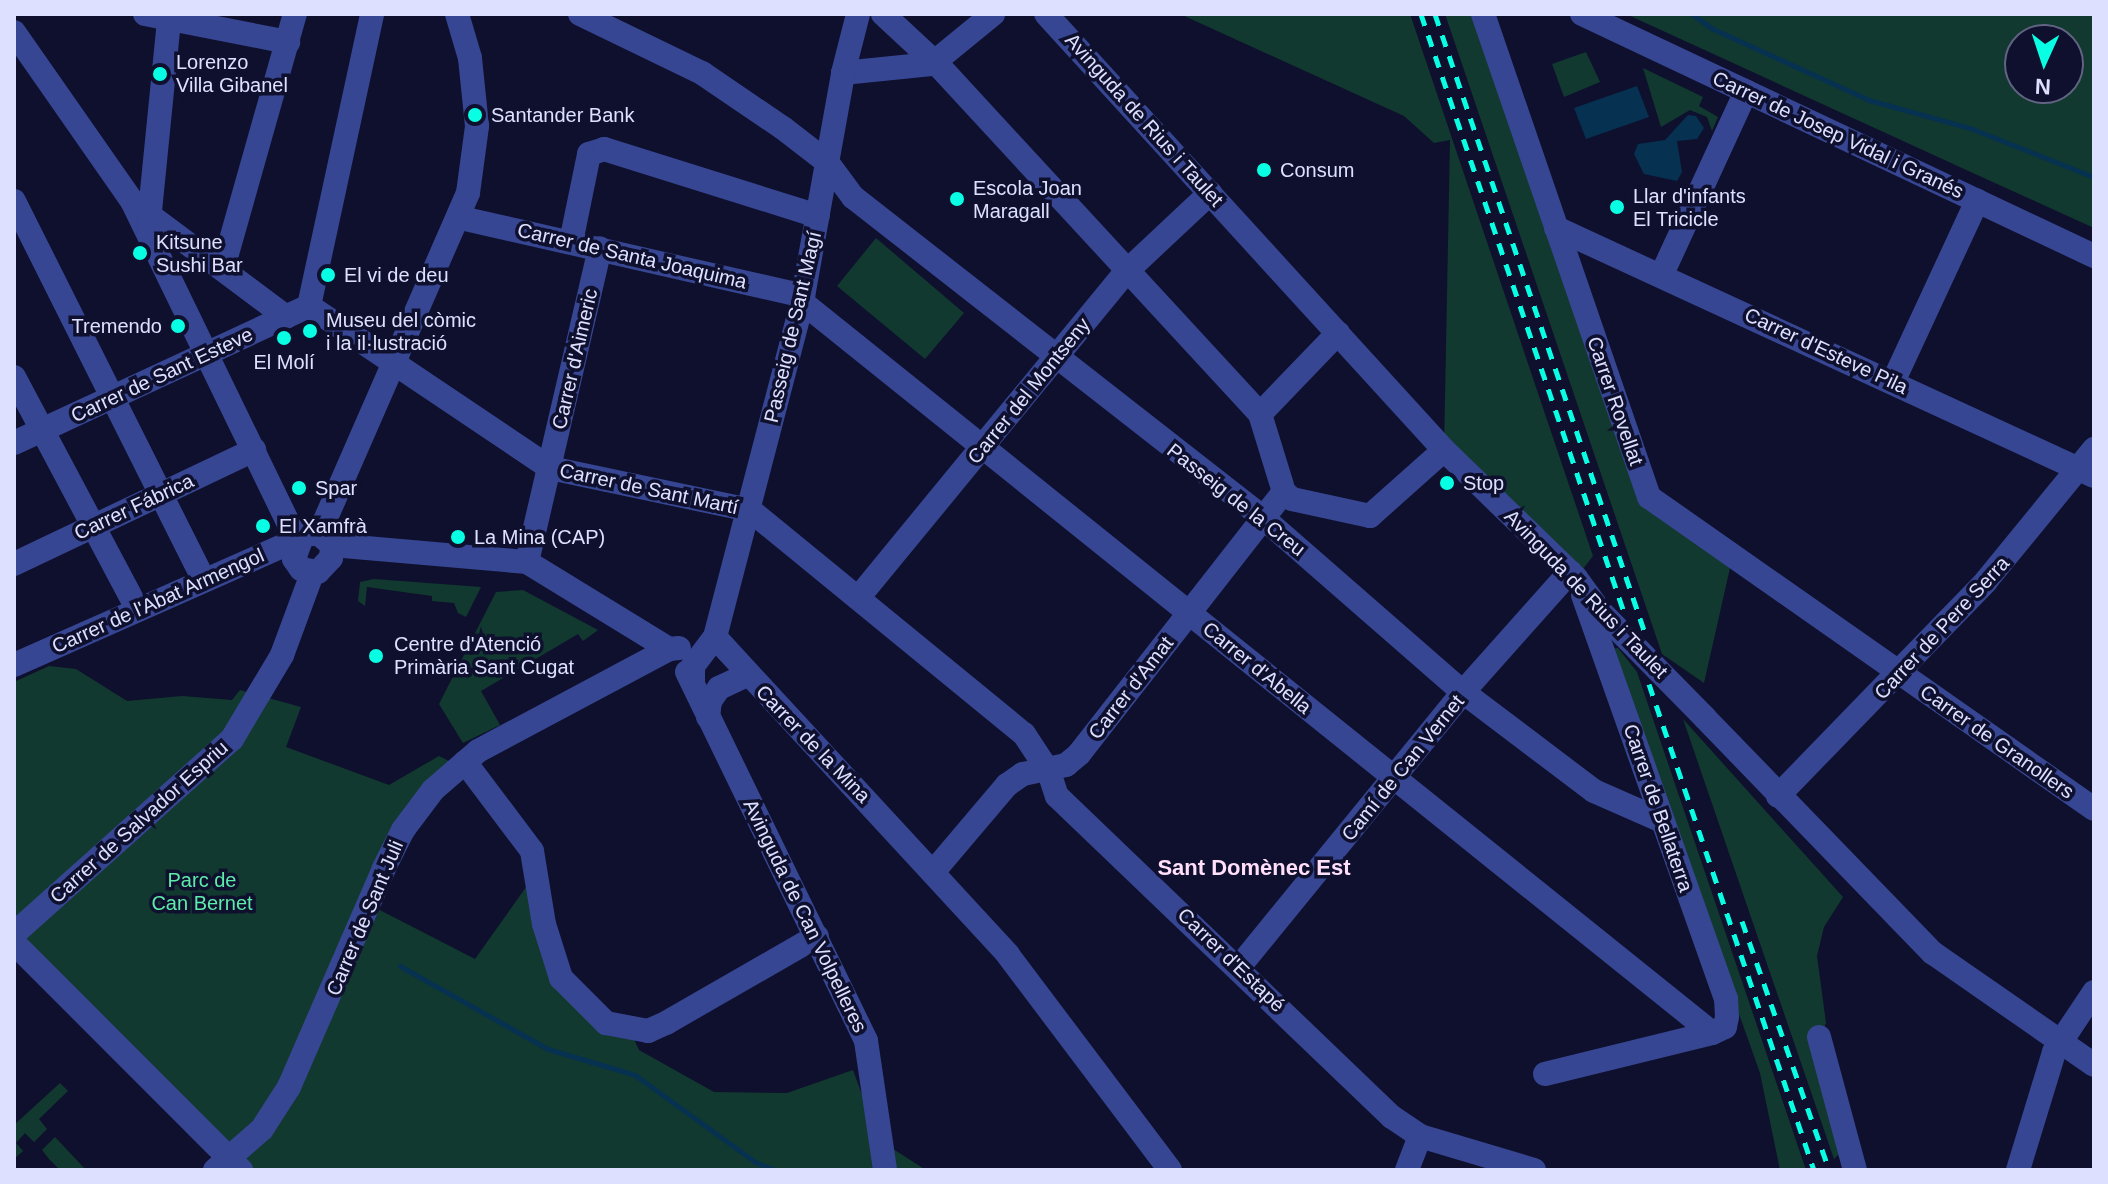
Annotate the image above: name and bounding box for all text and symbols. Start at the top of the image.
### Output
north arrow [2004,24,2084,104]
street label: Avinguda de Rius i Taulet [1060,28,1228,212]
place label: Lorenzo Villa Gibanel [176,50,288,97]
marker: Lorenzo Villa Gibanel [151,65,169,83]
street label: Carrer de Josep Vidal i Granés [1709,66,1967,204]
text: N [2034,74,2051,99]
place label: Santander Bank [491,103,634,127]
marker: Santander Bank [466,106,484,124]
place label: Consum [1280,158,1354,182]
marker: Consum [1255,161,1273,179]
place label: Escola Joan Maragall [973,176,1082,223]
place label: Llar d'infants El Tricicle [1633,184,1746,231]
marker: Escola Joan Maragall [948,190,966,208]
marker: Llar d'infants El Tricicle [1608,198,1626,216]
street label: Carrer de Santa Joaquima [515,218,749,294]
street label: Passeig de Sant Magí [759,229,827,425]
place label: Kitsune Sushi Bar [156,230,243,277]
marker: Kitsune Sushi Bar [131,244,149,262]
place label: El vi de deu [344,263,449,287]
marker: El vi de deu [319,266,337,284]
street label: Carrer d'Aimeric [547,286,603,432]
street label: Carrer d'Esteve Pila [1741,303,1911,399]
place label: Museu del còmic i la il·lustració [326,308,476,355]
street label: Carrer del Montseny [963,313,1095,469]
place label: Tremendo [72,314,162,338]
marker: Tremendo [169,317,187,335]
street label: Carrer de Sant Esteve [67,322,257,428]
marker: Museu del còmic i la il·lustració [301,322,319,340]
marker: El Molí [275,329,293,347]
street label: Carrer Rovellat [1582,334,1648,468]
place label: El Molí [253,350,315,374]
street label: Passeig de la Creu [1162,439,1310,561]
street label: Carrer de Sant Martí [557,458,741,520]
street label: Carrer Fábrica [71,469,197,545]
place label: Stop [1463,471,1504,495]
marker: Stop [1438,474,1456,492]
place label: Spar [315,476,357,500]
marker: Spar [290,479,308,497]
street label: Avinguda de Rius i Taulet [1499,505,1673,683]
place label: El Xamfrà [279,514,367,538]
marker: El Xamfrà [254,517,272,535]
place label: La Mina (CAP) [474,525,605,549]
marker: La Mina (CAP) [449,528,467,546]
street label: Carrer de l'Abat Armengol [48,543,268,659]
street label: Carrer de Pere Serra [1870,552,2014,704]
street label: Carrer d'Abella [1198,617,1316,719]
place label: Centre d'Atenció Primària Sant Cugat [394,632,574,679]
street label: Carrer d'Amat [1083,632,1179,744]
marker: Centre d'Atenció Primària Sant Cugat [365,645,387,667]
street label: Carrer de la Mina [751,680,875,808]
street label: Carrer de Granollers [1915,680,2079,804]
street label: Camí de Can Vernet [1337,690,1469,846]
street label: Carrer de Bellaterra [1618,721,1698,895]
street label: Carrer de Salvador Espriu [45,736,233,908]
street label: Avinguda de Can Volpelleres [738,795,872,1037]
street label: Carrer de Sant Juli [321,837,409,999]
district label: Sant Domènec Est [1157,855,1351,881]
park label: Parc de Can Bernet [151,869,253,916]
street label: Carrer d'Estapé [1173,903,1289,1017]

